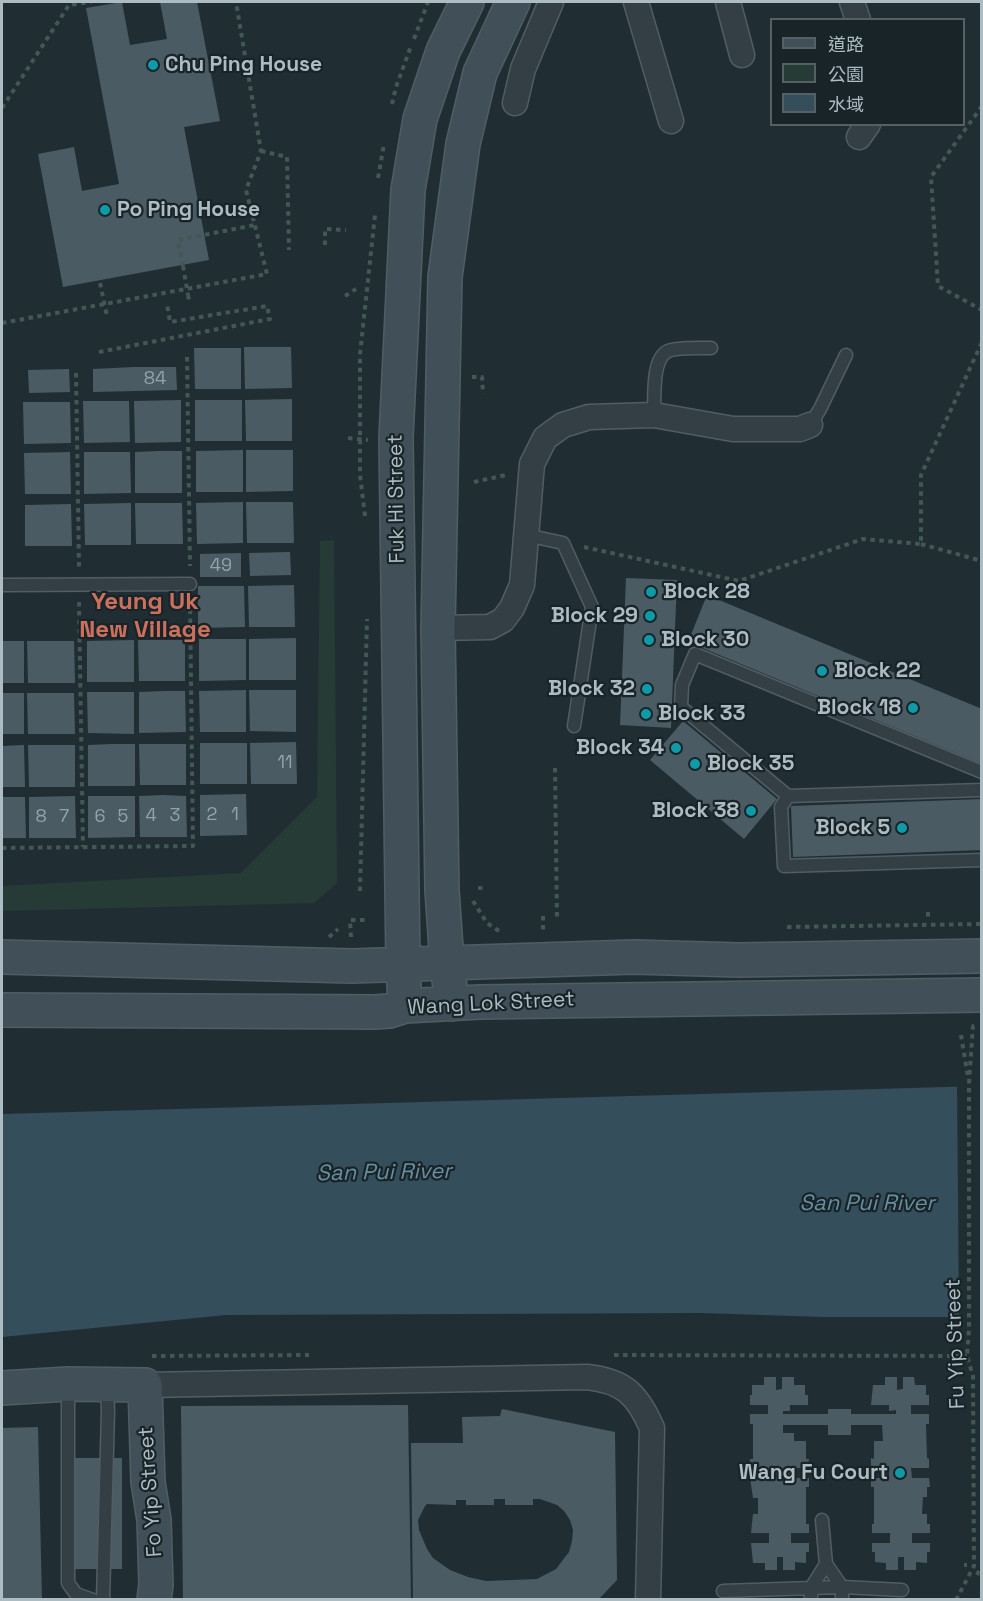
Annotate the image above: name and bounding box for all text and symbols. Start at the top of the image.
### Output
legend [770,18,965,126]
text: 道路 [828,33,864,56]
place label: Chu Ping House [165,52,322,78]
marker: Chu Ping House [146,58,160,72]
text: 公園 [828,63,864,86]
text: 水域 [828,93,864,116]
place label: Po Ping House [117,197,260,223]
marker: Po Ping House [98,203,112,217]
house number: 84 [144,368,166,390]
street label: Fuk Hi Street [383,434,411,564]
house number: 49 [210,555,232,577]
place label: Block 28 [663,579,750,605]
marker: Block 28 [644,585,658,599]
district label: Yeung Uk New Village [79,588,211,644]
place label: Block 29 [551,603,638,629]
marker: Block 29 [643,609,657,623]
place label: Block 30 [661,627,749,653]
marker: Block 30 [642,633,656,647]
place label: Block 22 [834,658,921,684]
marker: Block 22 [815,664,829,678]
place label: Block 32 [548,676,635,702]
marker: Block 32 [640,682,654,696]
place label: Block 18 [817,695,901,721]
place label: Block 33 [658,701,745,727]
marker: Block 18 [906,701,920,715]
marker: Block 33 [639,707,653,721]
place label: Block 34 [576,735,664,761]
marker: Block 34 [669,741,683,755]
place label: Block 35 [707,751,794,777]
house number: 11 [277,752,293,774]
marker: Block 35 [688,757,702,771]
place label: Block 38 [652,798,739,824]
house number: 2 [207,804,217,826]
house number: 1 [231,804,239,826]
marker: Block 38 [744,804,758,818]
house number: 4 [145,805,157,827]
house number: 3 [170,805,180,827]
house number: 8 [35,806,47,828]
house number: 7 [59,806,69,828]
house number: 6 [94,806,106,828]
house number: 5 [118,806,128,828]
place label: Block 5 [816,815,890,841]
marker: Block 5 [895,821,909,835]
street label: Wang Lok Street [407,987,575,1021]
water label: San Pui River [316,1159,452,1187]
water label: San Pui River [799,1191,935,1217]
street label: Fu Yip Street [941,1278,971,1410]
street label: Fo Yip Street [134,1426,168,1558]
place label: Wang Fu Court [739,1460,888,1486]
marker: Wang Fu Court [893,1466,907,1480]

